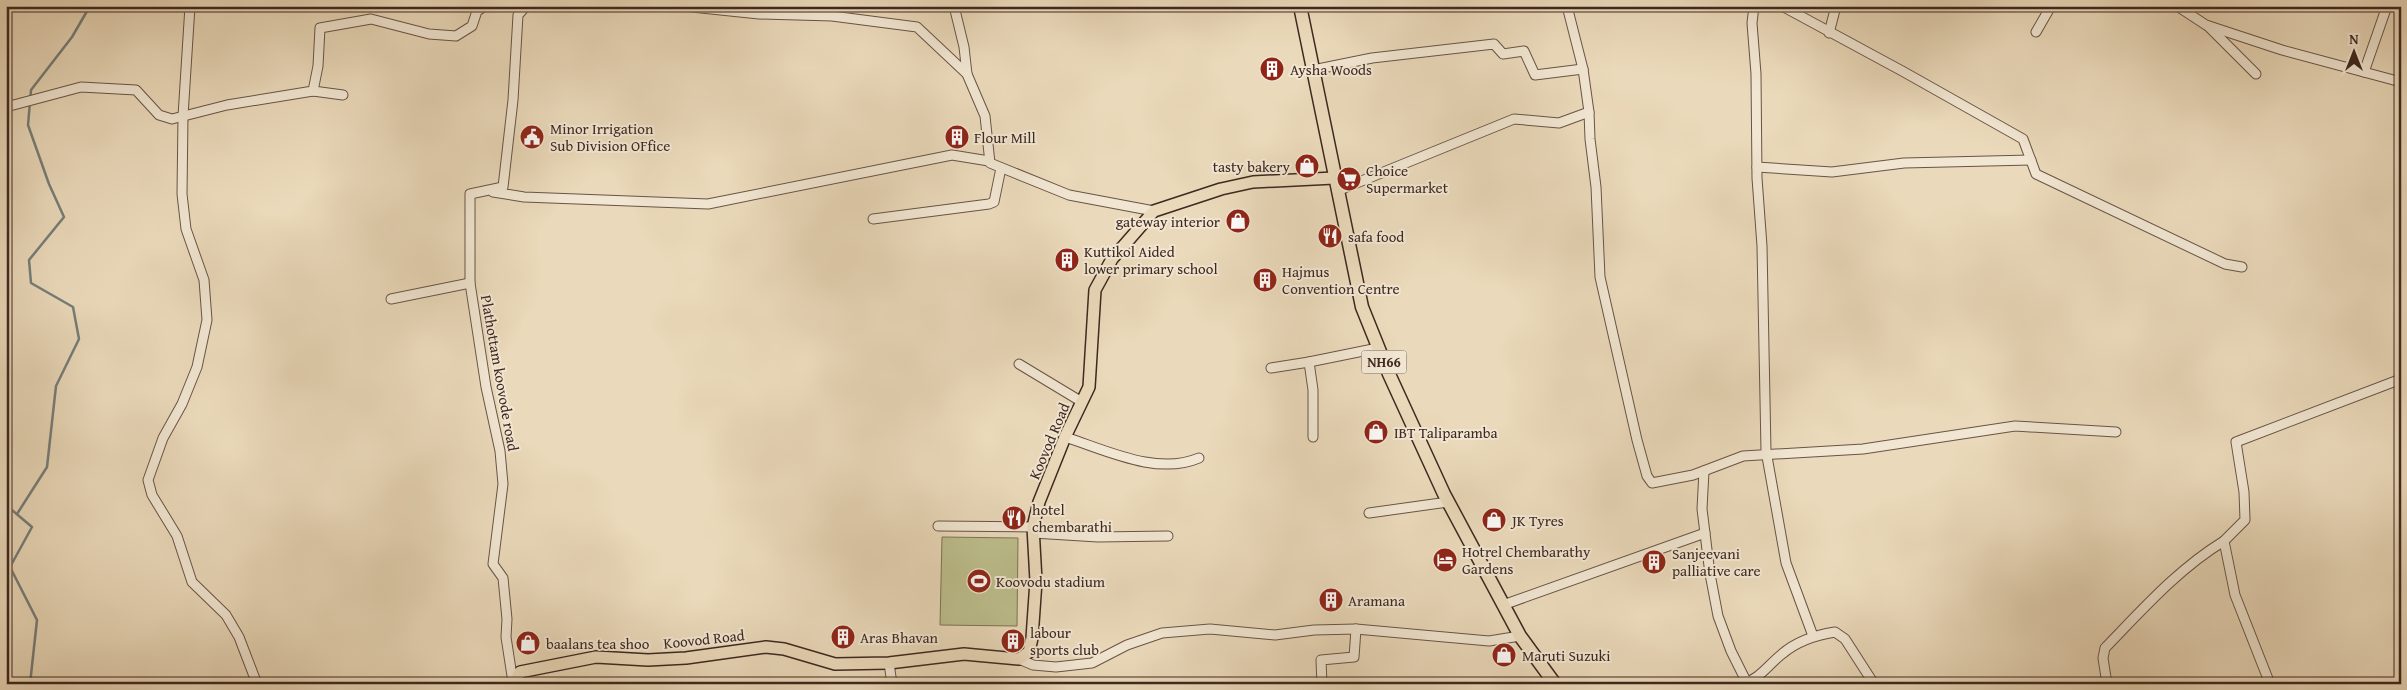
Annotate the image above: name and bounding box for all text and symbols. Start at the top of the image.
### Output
north arrow [2330,28,2380,78]
text: N [2349,29,2359,49]
building icon: Aysha Woods [1259,56,1285,82]
place label: Aysha Woods [1290,59,1372,80]
place label: Minor Irrigation Sub Division OFfice [550,118,670,156]
public building icon: Minor Irrigation Sub Division OFfice [519,124,545,150]
building icon: Flour Mill [944,124,970,150]
place label: Flour Mill [974,127,1036,148]
shop icon: tasty bakery [1294,153,1320,179]
place label: tasty bakery [1213,156,1291,177]
place label: Choice Supermarket [1366,160,1449,198]
supermarket icon: Choice Supermarket [1336,166,1362,192]
shop icon: gateway interior [1225,208,1251,234]
place label: gateway interior [1116,211,1220,232]
restaurant icon: safa food [1317,223,1343,249]
place label: safa food [1348,226,1404,247]
place label: Kuttikol Aided lower primary school [1084,241,1218,279]
building icon: Kuttikol Aided lower primary school [1054,247,1080,273]
place label: Hajmus Convention Centre [1282,261,1400,299]
building icon: Hajmus Convention Centre [1252,267,1278,293]
street label: Plathottam koovode road [476,293,524,453]
road number: NH66 [1362,351,1406,374]
street label: Koovod Road [1023,399,1075,483]
shop icon: IBT Taliparamba [1363,419,1389,445]
place label: IBT Taliparamba [1394,422,1498,443]
place label: hotel chembarathi [1032,499,1112,537]
restaurant icon: hotel chembarathi [1001,505,1027,531]
shop icon: JK Tyres [1481,507,1507,533]
place label: JK Tyres [1510,510,1564,531]
place label: Hotrel Chembarathy Gardens [1462,541,1591,579]
place label: Sanjeevani palliative care [1672,543,1761,581]
hotel icon: Hotrel Chembarathy Gardens [1432,547,1458,573]
building icon: Sanjeevani palliative care [1641,549,1667,575]
sports icon: Koovodu stadium [966,568,992,594]
place label: Koovodu stadium [996,571,1106,592]
building icon: Aramana [1318,587,1344,613]
place label: Aramana [1348,590,1405,611]
place label: labour sports club [1030,622,1099,660]
street label: Koovod Road [662,624,746,654]
building icon: Aras Bhavan [830,624,856,650]
place label: Aras Bhavan [860,627,939,648]
building icon: labour sports club [1000,628,1026,654]
shop icon: baalans tea shoo [515,630,541,656]
place label: baalans tea shoo [546,633,650,654]
shop icon: Maruti Suzuki [1491,642,1517,668]
place label: Maruti Suzuki [1522,645,1610,666]

